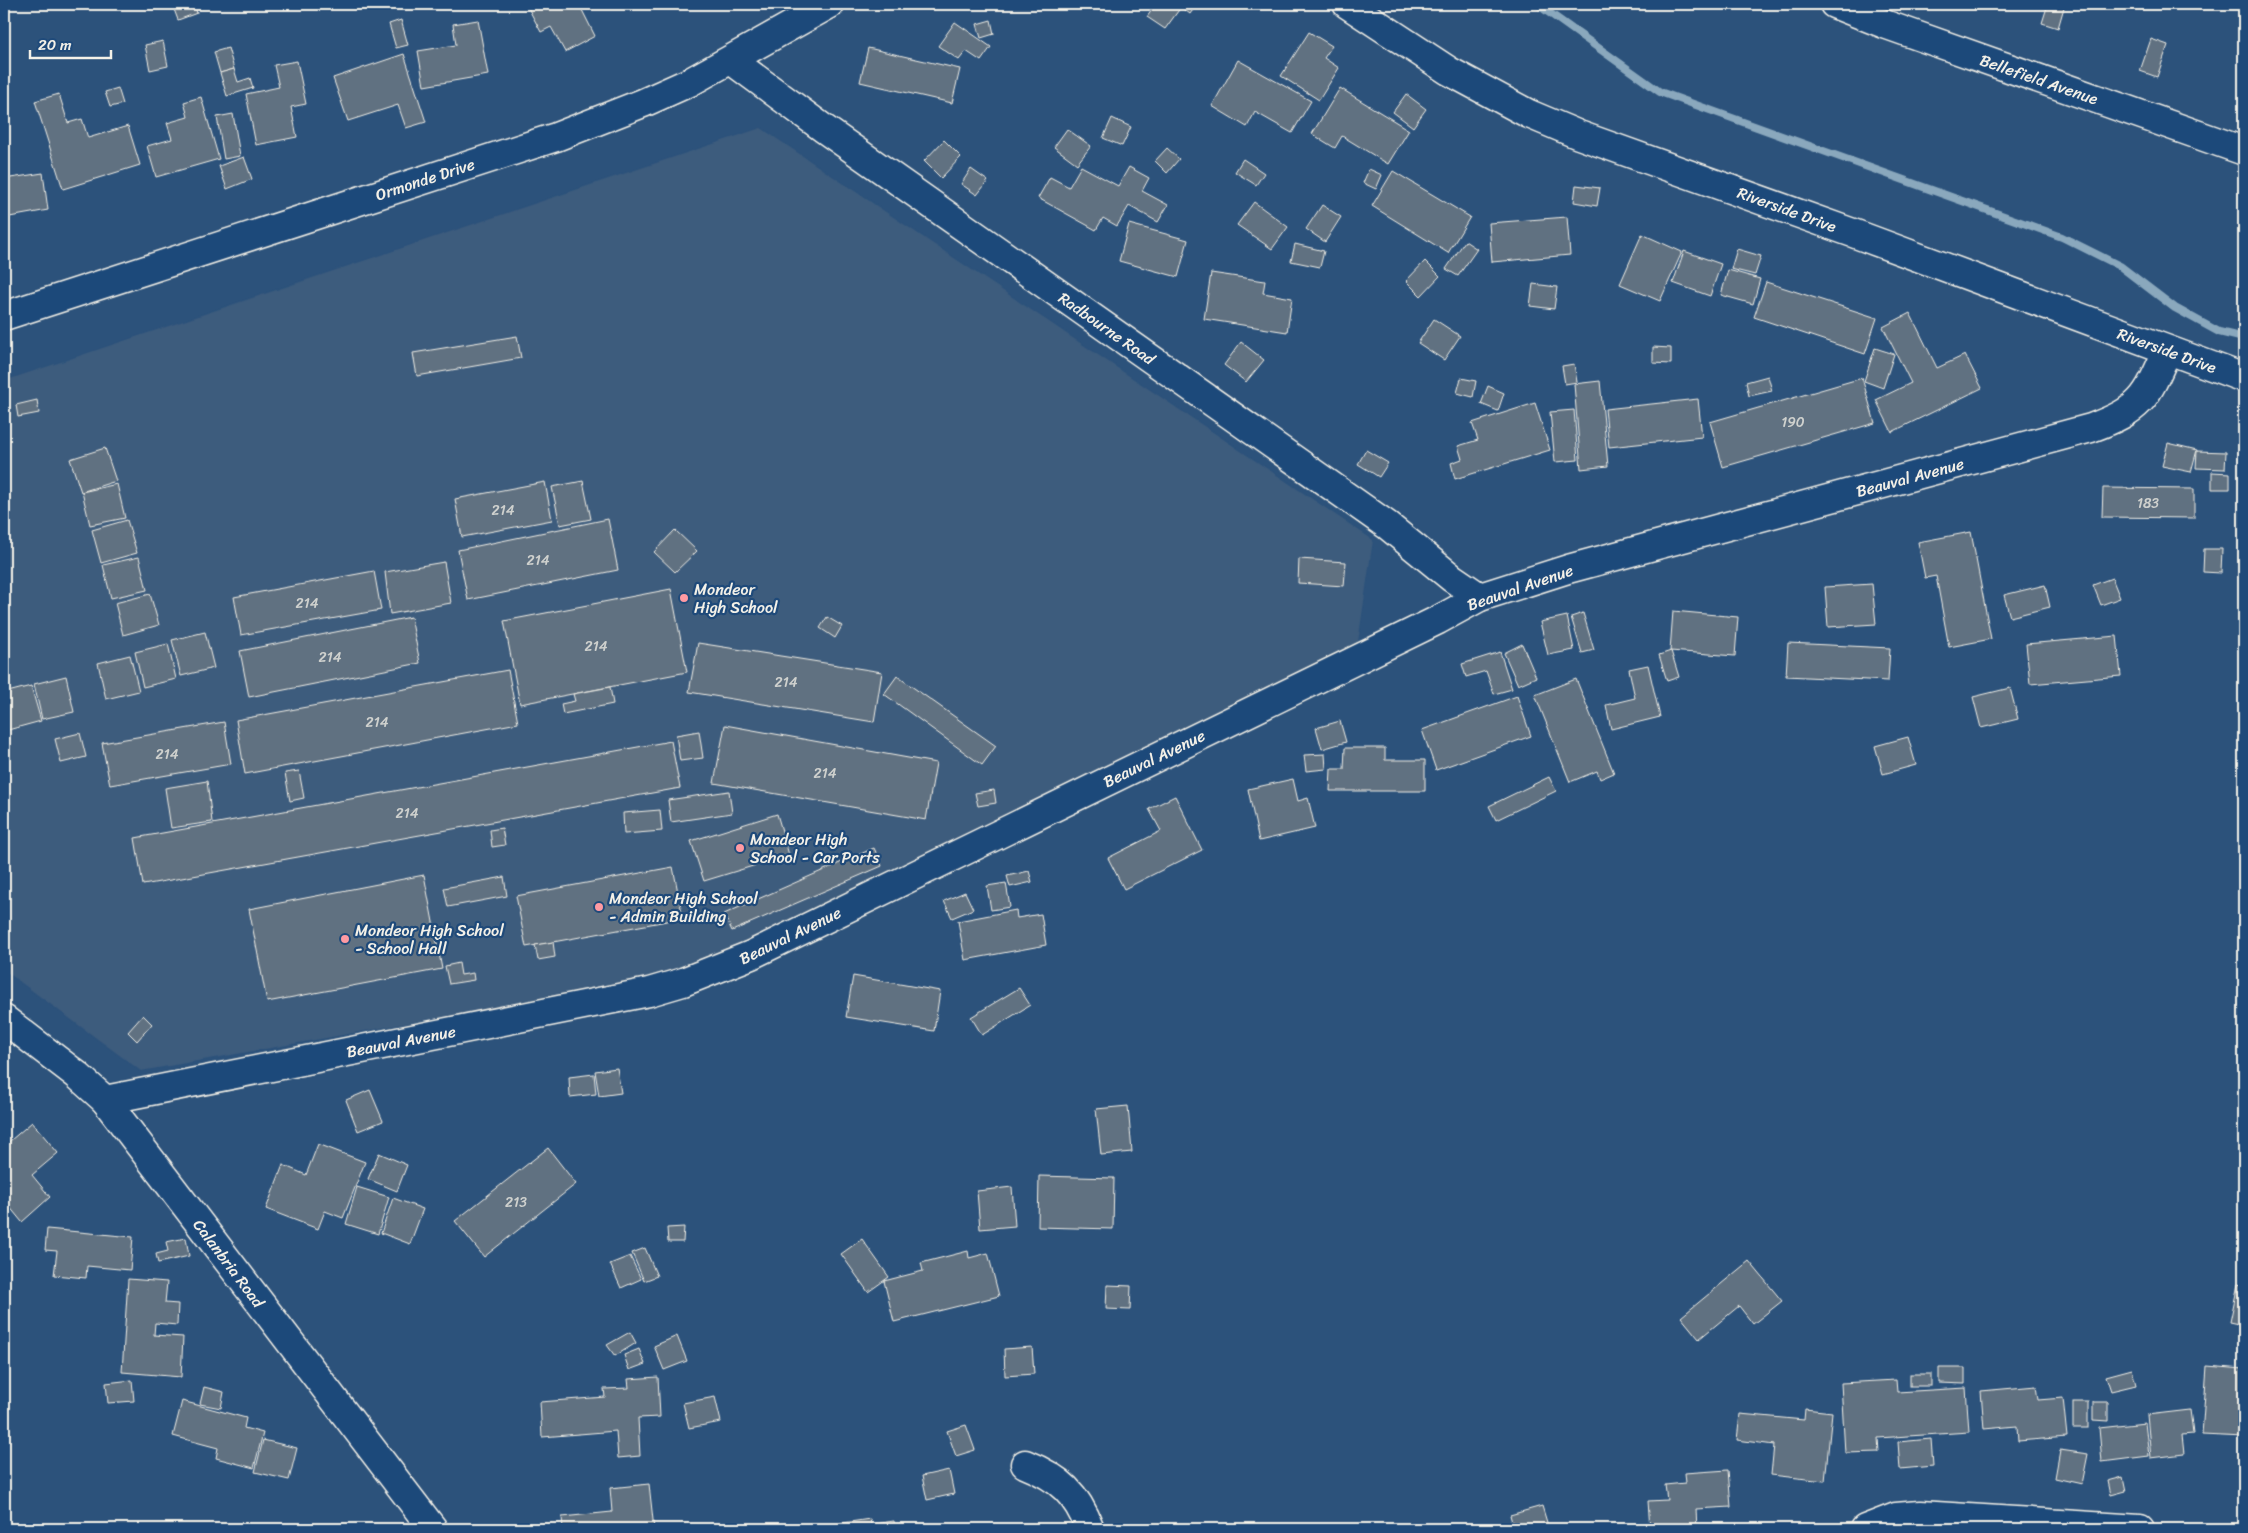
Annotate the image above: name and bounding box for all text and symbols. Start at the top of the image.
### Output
scale bar [30,28,111,60]
text: 20 m [38,32,72,58]
street label: Bellefield Avenue [1976,46,2102,113]
street label: Ormonde Drive [372,150,479,209]
street label: Riverside Drive [1733,178,1841,241]
street label: Radbourne Road [1052,284,1163,374]
street label: Riverside Drive [2113,319,2221,382]
house number: 190 [1781,410,1805,435]
street label: Beauval Avenue [1853,449,1967,506]
house number: 183 [2137,491,2159,516]
house number: 214 [492,498,515,523]
house number: 214 [527,548,550,573]
street label: Beauval Avenue [1463,556,1577,619]
place label: Mondeor High School [694,575,778,622]
house number: 214 [296,591,319,616]
marker: Mondeor High School [678,592,690,604]
house number: 214 [585,634,608,659]
house number: 214 [319,645,342,670]
house number: 214 [775,670,798,695]
house number: 214 [366,710,389,735]
street label: Beauval Avenue [1098,721,1210,796]
house number: 214 [156,742,179,767]
house number: 214 [814,761,837,786]
house number: 214 [396,801,419,826]
place label: Mondeor High School - Car Ports [750,825,880,872]
marker: Mondeor High School - Car Ports [734,842,746,854]
place label: Mondeor High School - Admin Building [609,884,758,931]
street label: Beauval Avenue [734,898,846,973]
marker: Mondeor High School - Admin Building [593,901,605,913]
place label: Mondeor High School - School Hall [355,916,504,963]
marker: Mondeor High School - School Hall [339,933,351,945]
street label: Beauval Avenue [344,1017,458,1066]
house number: 213 [505,1190,527,1215]
street label: Calanbria Road [185,1213,273,1315]

